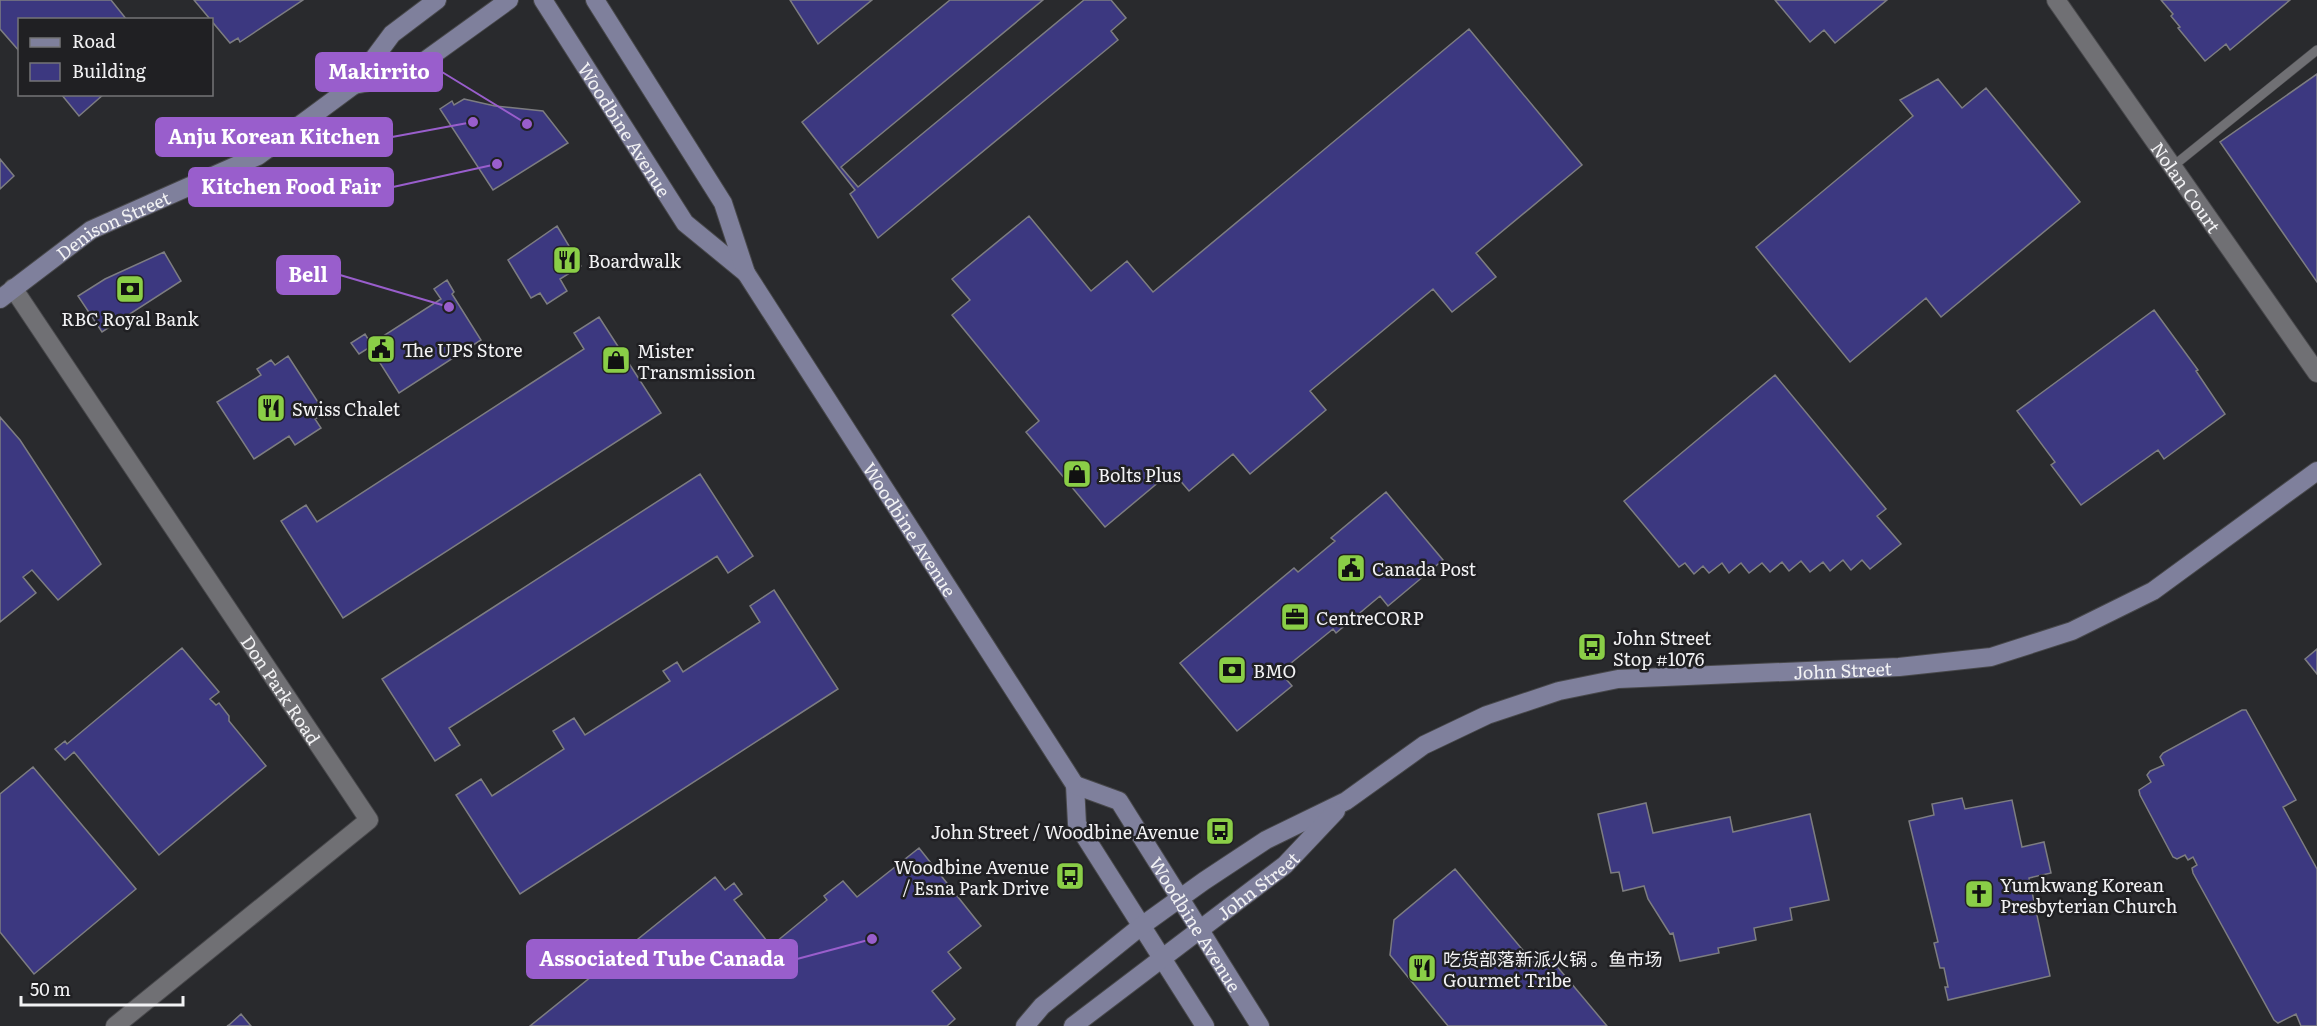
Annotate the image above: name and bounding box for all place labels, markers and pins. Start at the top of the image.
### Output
callout: Makirrito [316,53,442,91]
callout: Anju Korean Kitchen [156,118,392,156]
callout: Kitchen Food Fair [189,168,393,206]
restaurant icon: Boardwalk [551,244,583,276]
place label: Boardwalk [588,247,682,274]
callout: Bell [277,256,340,294]
bank icon: RBC Royal Bank [114,273,146,305]
place label: RBC Royal Bank [61,305,200,332]
public building icon: The UPS Store [365,333,397,365]
place label: The UPS Store [402,336,523,363]
place label: Mister Transmission [637,337,756,385]
shop icon: Mister Transmission [600,344,632,376]
restaurant icon: Swiss Chalet [255,392,287,424]
place label: Swiss Chalet [292,395,401,422]
shop icon: Bolts Plus [1061,458,1093,490]
place label: Bolts Plus [1098,461,1181,488]
public building icon: Canada Post [1335,552,1367,584]
place label: Canada Post [1372,555,1477,582]
office icon: CentreCORP [1279,601,1311,633]
place label: CentreCORP [1316,604,1424,631]
place label: John Street Stop #1076 [1613,624,1712,672]
bus stop icon: John Street Stop #1076 [1576,631,1608,663]
bank icon: BMO [1216,654,1248,686]
place label: BMO [1253,657,1296,684]
bus stop icon: John Street / Woodbine Avenue [1204,815,1236,847]
place label: John Street / Woodbine Avenue [931,818,1199,845]
place label: Woodbine Avenue / Esna Park Drive [894,853,1049,901]
bus stop icon: Woodbine Avenue / Esna Park Drive [1054,860,1086,892]
place label: Yumkwang Korean Presbyterian Church [2000,871,2177,919]
church icon: Yumkwang Korean Presbyterian Church [1963,878,1995,910]
callout: Associated Tube Canada [527,940,797,978]
place label: 吃货部落新派火锅 。鱼市场 Gourmet Tribe [1443,945,1663,993]
restaurant icon: 吃货部落新派火锅 。鱼市场 Gourmet Tribe [1406,952,1438,984]

